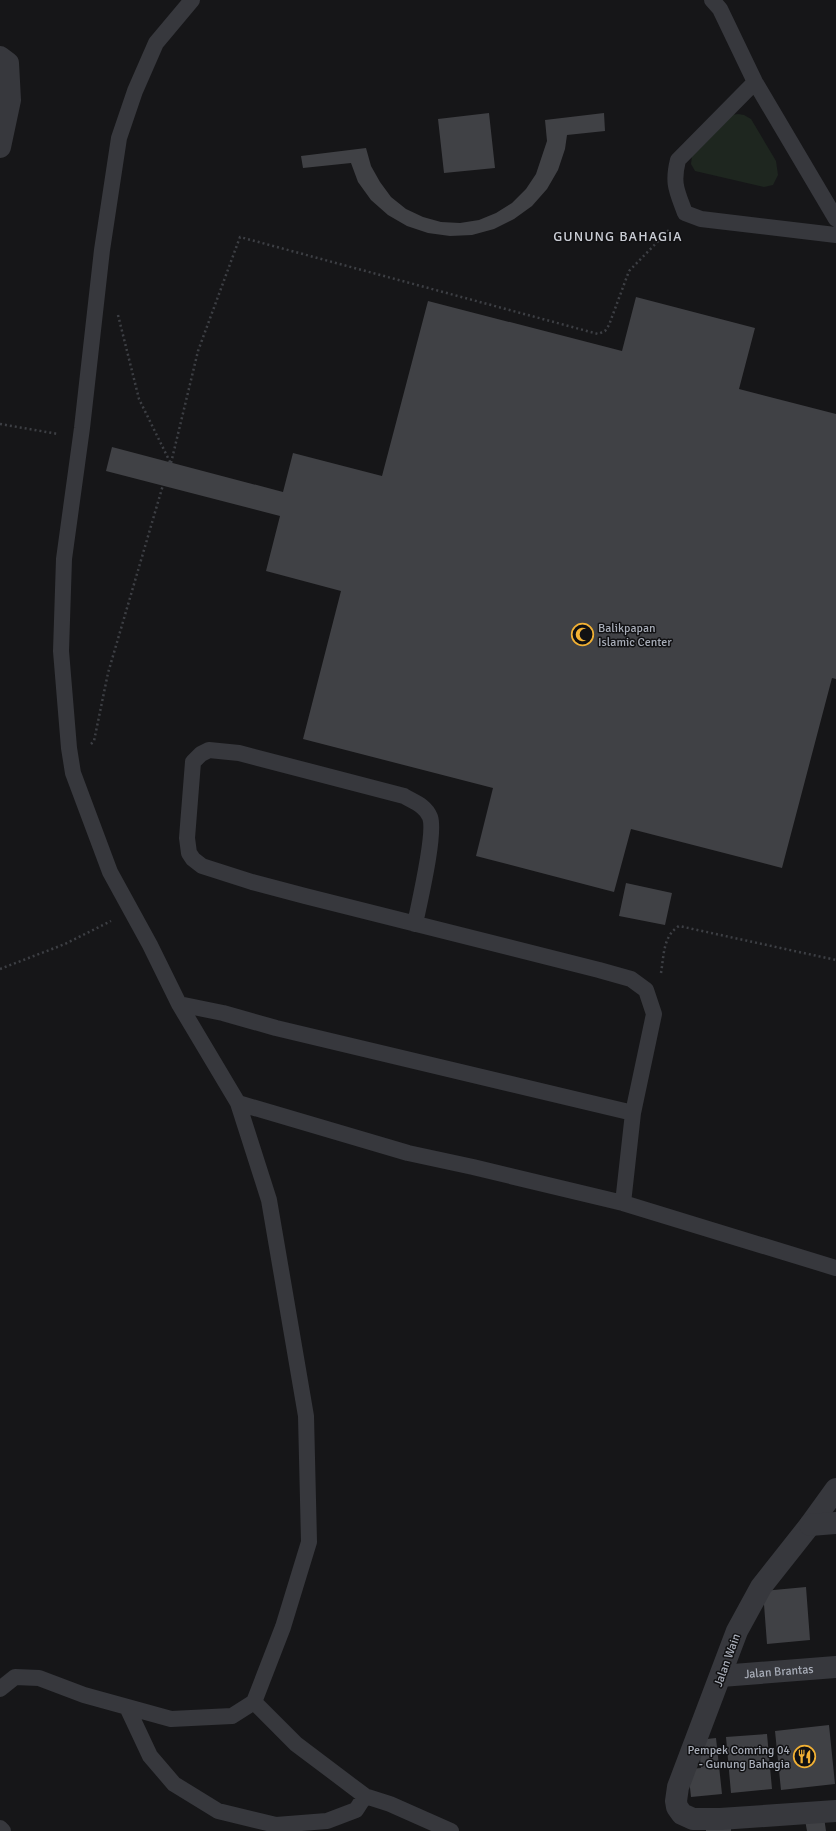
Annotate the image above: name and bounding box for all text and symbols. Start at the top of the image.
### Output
district label: GUNUNG BAHAGIA [553,228,683,245]
place label: Balikpapan Islamic Center [598,621,672,650]
mosque icon: Balikpapan Islamic Center [570,622,596,648]
street label: Jalan Wain [711,1631,744,1689]
street label: Jalan Brantas [744,1662,814,1682]
place label: Pempek Comring 04 - Gunung Bahagia [688,1743,791,1772]
restaurant icon: Pempek Comring 04 - Gunung Bahagia [792,1744,818,1770]

